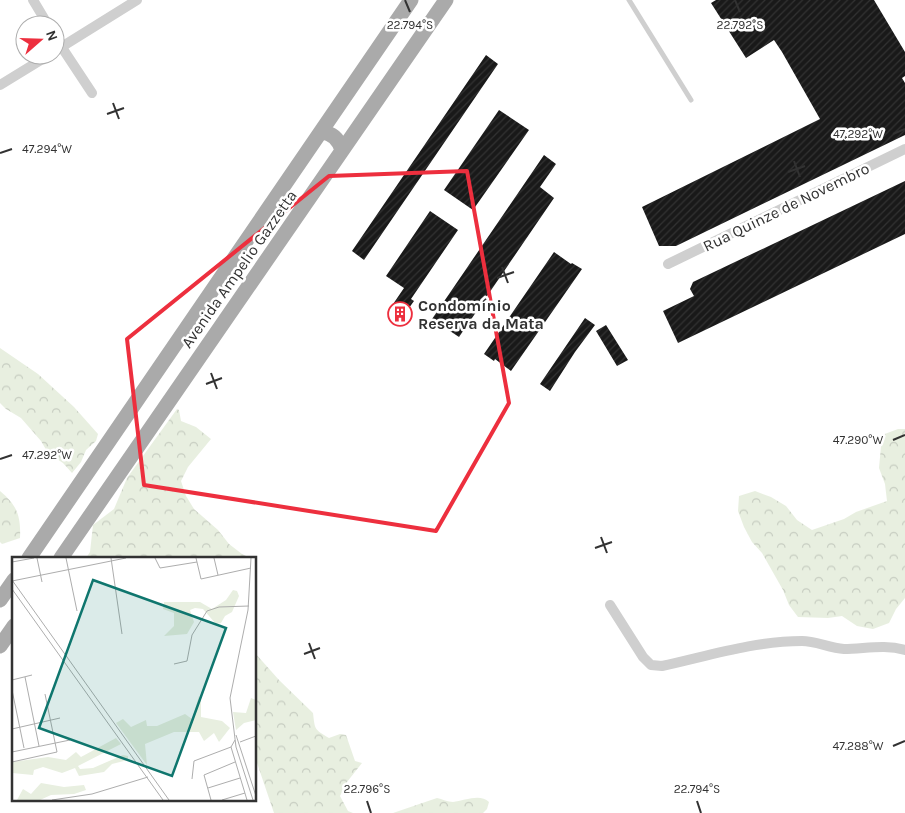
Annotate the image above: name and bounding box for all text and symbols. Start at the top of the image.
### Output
north arrow [15,15,65,65]
text: 22.794°S [387,18,433,32]
text: 22.792°S [717,18,763,32]
text: N [42,28,61,43]
text: 47.292°W [833,127,883,141]
text: 47.294°W [22,142,72,156]
street label: Rua Quinze de Novembro [700,158,872,256]
street label: Avenida Ampelio Gazzetta [177,186,301,352]
place label: Condomínio Reserva da Mata [418,296,544,333]
building icon: Condomínio Reserva da Mata [387,301,413,327]
text: 47.290°W [833,433,883,447]
text: 47.292°W [22,448,72,462]
inset map [12,557,256,800]
text: 47.288°W [833,739,884,753]
text: 22.796°S [344,782,390,796]
text: 22.794°S [674,782,720,796]

